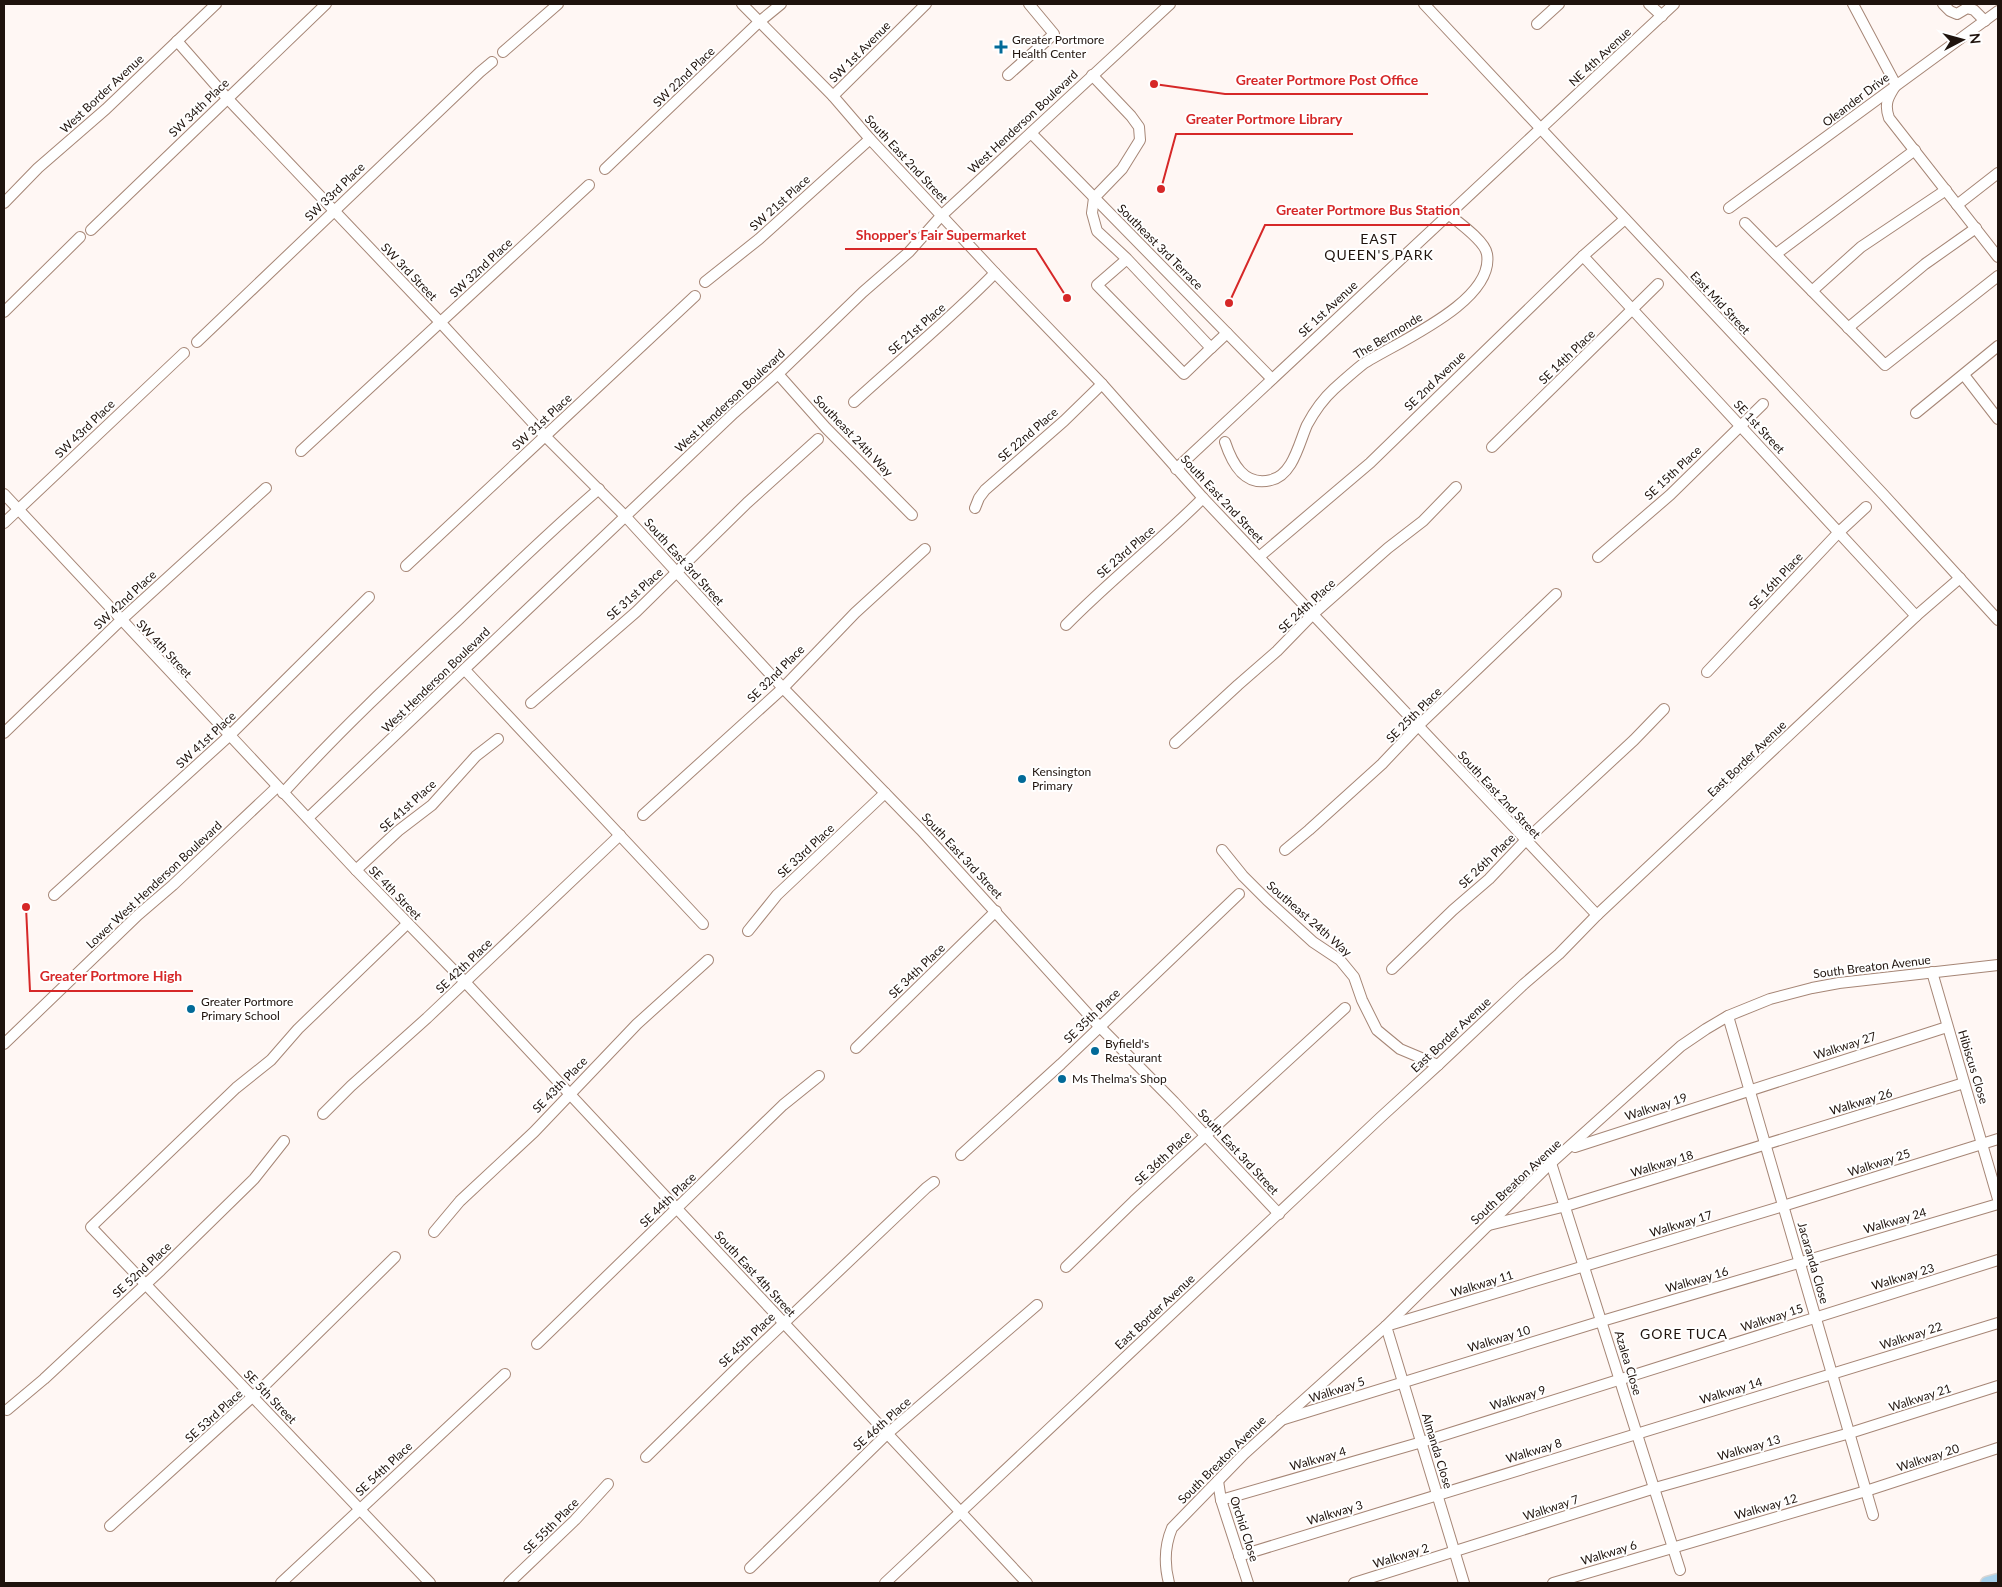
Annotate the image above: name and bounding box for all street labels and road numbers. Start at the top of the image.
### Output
street label: SW 1st Avenue [826,18,893,85]
street label: NE 4th Avenue [1565,24,1634,89]
street label: SW 22nd Place [650,43,718,110]
street label: West Border Avenue [57,51,147,136]
street label: West Henderson Boulevard [965,67,1081,177]
street label: Oleander Drive [1819,69,1892,130]
street label: SW 34th Place [165,75,232,140]
street label: South East 2nd Street [862,112,951,206]
street label: SW 33rd Place [302,159,368,224]
street label: SW 21st Place [746,172,813,234]
street label: Southeast 3rd Terrace [1114,201,1206,293]
street label: SW 32nd Place [446,235,515,300]
street label: SW 3rd Street [378,240,441,304]
street label: East Mid Street [1687,268,1754,338]
street label: SE 1st Avenue [1295,277,1360,340]
street label: SE 21st Place [885,300,948,358]
street label: The Bermonde [1350,309,1425,362]
street label: SE 14th Place [1535,326,1598,387]
street label: West Henderson Boulevard [672,346,788,456]
street label: SE 2nd Avenue [1401,348,1468,414]
street label: SW 31st Place [509,390,575,453]
street label: Southeast 24th Way [811,392,897,480]
street label: SW 43rd Place [52,396,118,461]
street label: SE 1st Street [1731,397,1788,457]
street label: SE 22nd Place [995,404,1061,465]
street label: SE 15th Place [1641,442,1704,503]
street label: South East 2nd Street [1178,452,1267,546]
street label: South East 3rd Street [641,515,728,609]
street label: SE 23rd Place [1093,522,1158,581]
street label: SE 16th Place [1745,549,1806,612]
street label: SE 31st Place [603,564,666,623]
street label: SW 42nd Place [90,567,159,632]
street label: SE 24th Place [1275,575,1338,636]
street label: SW 4th Street [133,616,196,682]
street label: West Henderson Boulevard [378,624,493,735]
street label: SE 32nd Place [744,642,807,705]
street label: SE 25th Place [1383,684,1445,746]
street label: SW 41st Place [173,708,239,771]
street label: East Border Avenue [1704,717,1789,800]
street label: South East 2nd Street [1455,748,1544,842]
street label: SE 41st Place [376,776,439,835]
street label: South East 3rd Street [919,810,1006,902]
street label: Lower West Henderson Boulevard [83,818,225,952]
street label: SE 33rd Place [774,820,837,881]
street label: SE 26th Place [1455,830,1518,891]
street label: SE 4th Street [366,863,425,923]
street label: Southeast 24th Way [1264,878,1355,960]
street label: SE 42th Place [432,935,495,996]
street label: SE 34th Place [885,940,948,1001]
street label: South Breaton Avenue [1812,952,1932,981]
street label: SE 35th Place [1060,985,1123,1046]
street label: East Border Avenue [1408,994,1494,1075]
street label: Walkway 27 [1812,1028,1878,1063]
street label: Hibiscus Close [1955,1028,1992,1106]
street label: SE 43th Place [529,1053,590,1116]
street label: Walkway 26 [1828,1085,1894,1118]
street label: Walkway 19 [1623,1089,1689,1124]
street label: South East 3rd Street [1195,1106,1282,1198]
street label: SE 36th Place [1131,1127,1194,1188]
street label: South Breaton Avenue [1467,1136,1564,1227]
street label: Walkway 25 [1846,1145,1912,1180]
street label: Walkway 18 [1629,1147,1695,1180]
street label: SE 44th Place [636,1169,699,1230]
street label: Walkway 24 [1862,1204,1928,1237]
street label: Walkway 17 [1648,1207,1714,1240]
street label: Jacaranda Close [1795,1220,1832,1305]
street label: South East 4th Street [712,1228,800,1320]
street label: SE 52nd Place [109,1239,174,1301]
street label: Walkway 23 [1870,1260,1936,1293]
street label: Walkway 16 [1664,1263,1730,1296]
street label: Walkway 11 [1449,1267,1515,1300]
street label: East Border Avenue [1112,1271,1198,1352]
street label: Walkway 15 [1739,1300,1805,1335]
street label: SE 45th Place [715,1309,778,1370]
street label: Walkway 22 [1878,1318,1944,1353]
street label: Walkway 10 [1466,1322,1532,1355]
street label: Azalea Close [1612,1329,1645,1397]
street label: SE 5th Street [241,1367,300,1427]
street label: Walkway 5 [1307,1373,1367,1406]
street label: Walkway 14 [1698,1374,1764,1407]
street label: Walkway 21 [1887,1380,1953,1415]
street label: Walkway 9 [1488,1382,1548,1413]
street label: SE 53rd Place [182,1386,246,1445]
street label: SE 46th Place [850,1394,914,1453]
street label: Almanda Close [1419,1411,1456,1491]
street label: South Breaton Avenue [1175,1413,1269,1507]
street label: Walkway 13 [1716,1431,1782,1464]
street label: Walkway 8 [1504,1435,1564,1466]
street label: SE 54th Place [352,1438,415,1499]
street label: Walkway 20 [1895,1440,1961,1475]
street label: Walkway 4 [1288,1443,1348,1474]
street label: Walkway 12 [1733,1490,1799,1523]
street label: Walkway 7 [1521,1491,1581,1524]
street label: Orchid Close [1227,1494,1262,1563]
street label: SE 55th Place [520,1495,582,1557]
street label: Walkway 3 [1305,1497,1365,1528]
street label: Walkway 6 [1579,1537,1639,1568]
street label: Walkway 2 [1371,1540,1431,1571]

